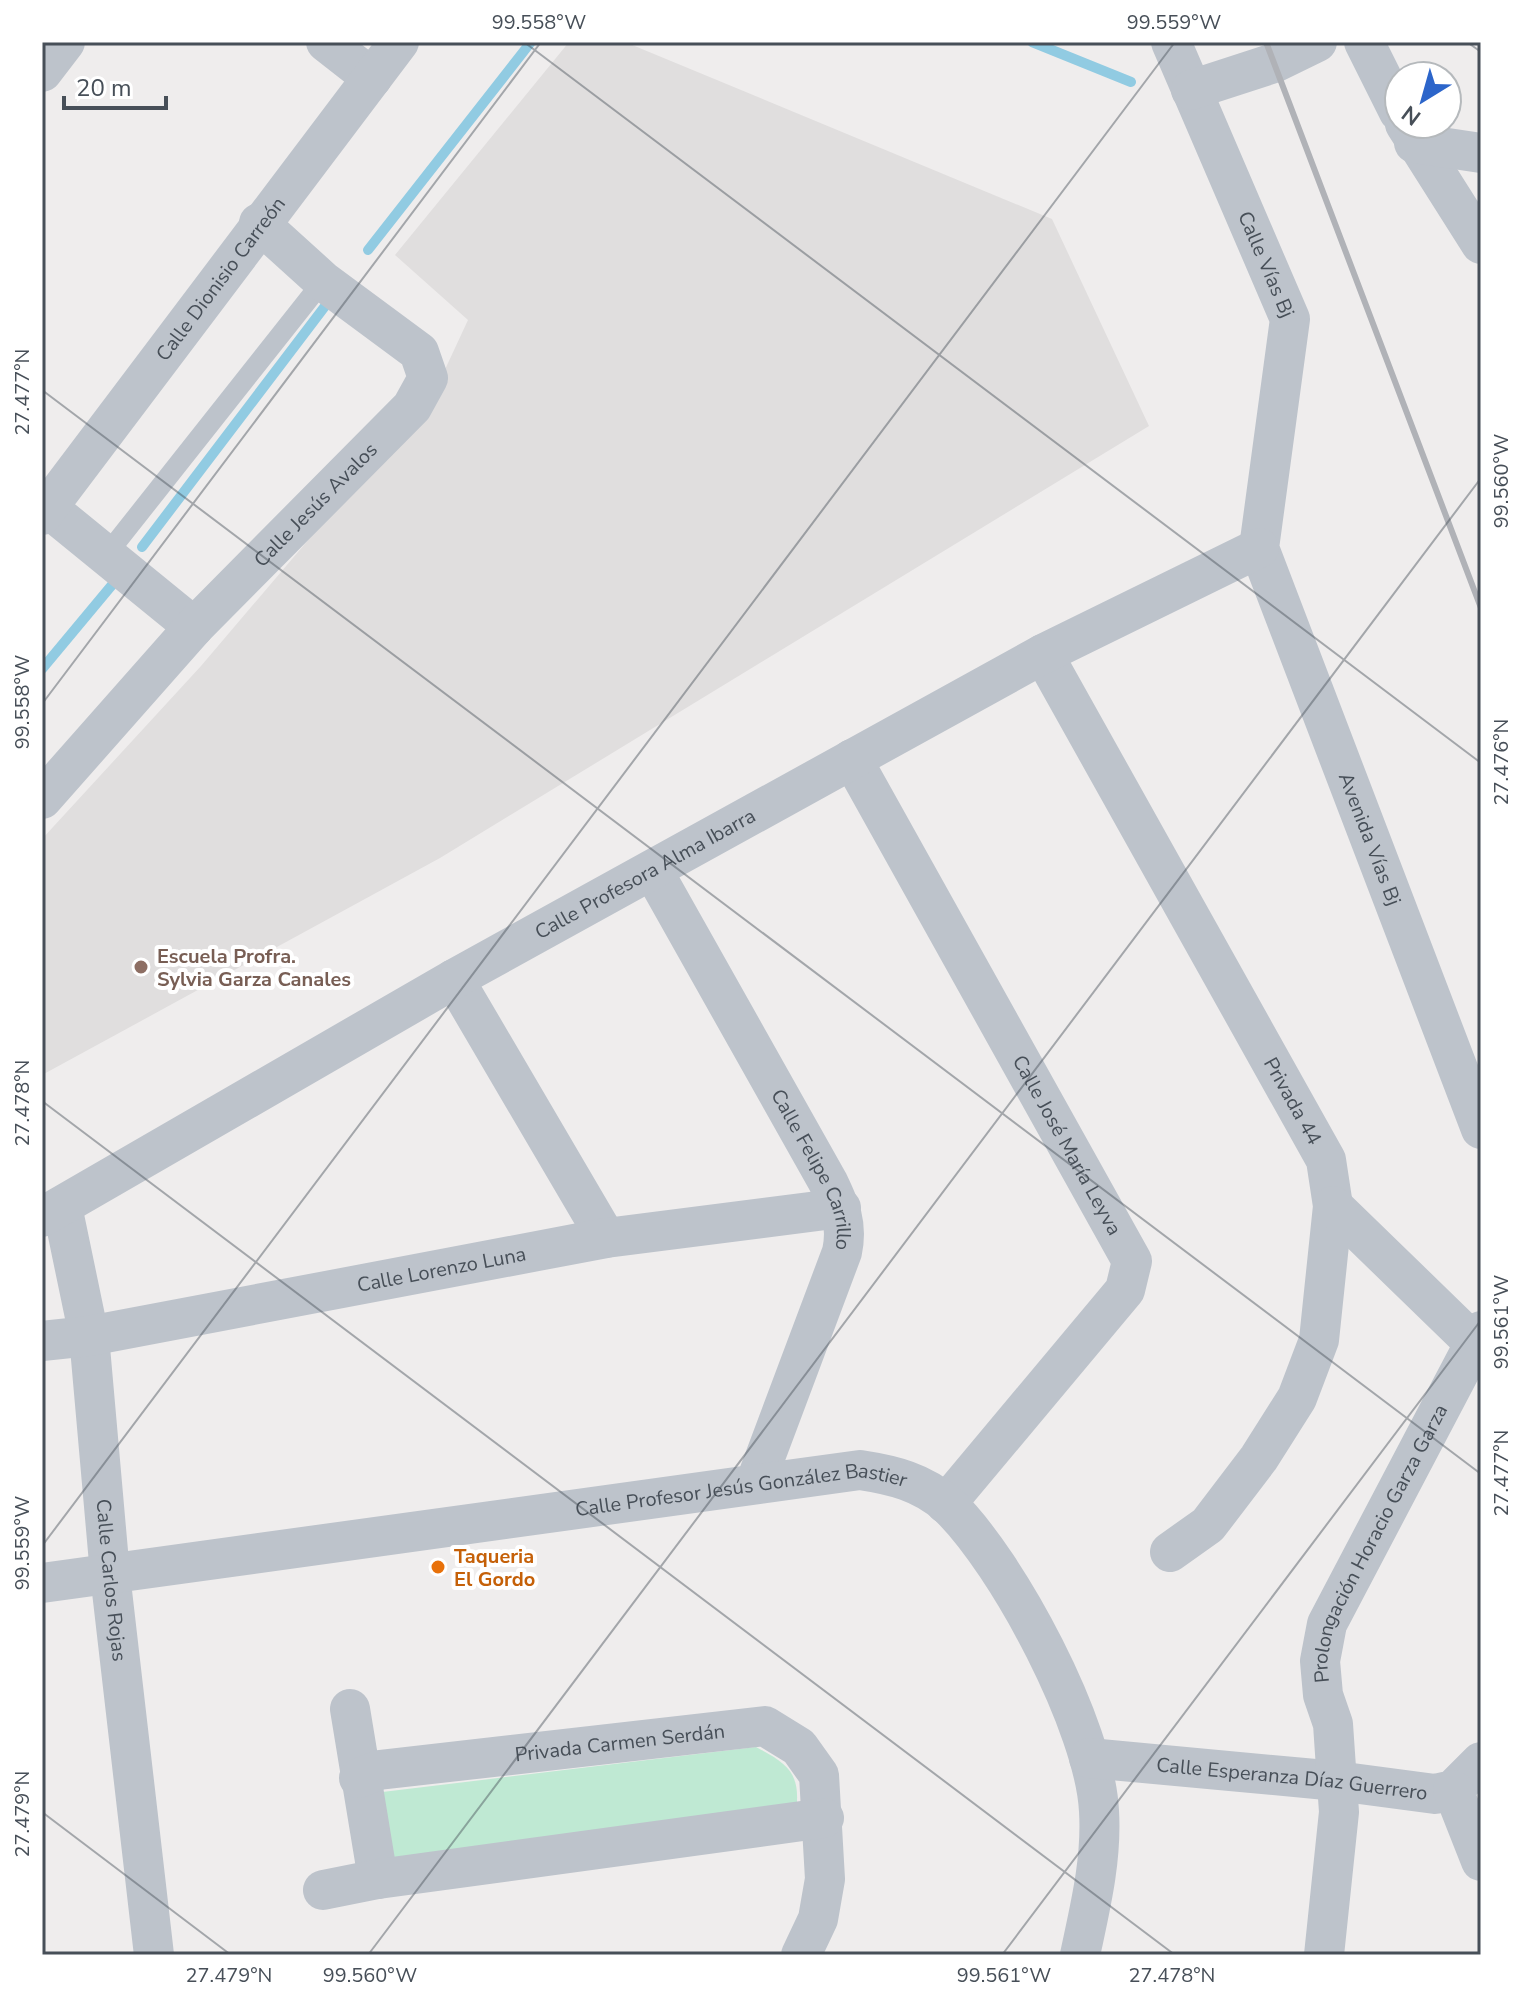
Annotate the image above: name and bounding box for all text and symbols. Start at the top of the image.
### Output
text: 99.558°W [492,9,586,36]
text: 99.559°W [1127,9,1221,36]
scale bar [64,60,166,110]
north arrow [1383,60,1463,140]
text: 20 m [76,72,132,104]
text: N [1396,98,1427,132]
street label: Calle Dionisio Carreón [149,191,291,367]
street label: Calle Vías Bj [1232,207,1301,322]
text: 27.477°N [9,349,36,435]
text: 99.560°W [1488,434,1515,528]
street label: Calle Jesús Avalos [248,436,383,573]
text: 99.558°W [9,655,36,749]
text: 27.476°N [1488,719,1515,805]
street label: Avenida Vías Bj [1332,769,1408,909]
street label: Calle Profesora Alma Ibarra [530,802,760,945]
place label: Escuela Profra. Sylvia Garza Canales [157,943,351,993]
marker: Escuela Profra. Sylvia Garza Canales [132,958,150,976]
street label: Calle José María Leyva [1006,1050,1128,1240]
street label: Privada 44 [1258,1052,1328,1150]
text: 27.478°N [9,1060,36,1146]
street label: Calle Felipe Carrillo [765,1084,858,1252]
street label: Calle Lorenzo Luna [355,1240,528,1298]
text: 99.561°W [1488,1275,1515,1369]
street label: Prolongación Horacio Garza Garza [1306,1399,1454,1684]
text: 27.477°N [1488,1430,1515,1516]
street label: Calle Profesor Jesús González Bastier [573,1456,911,1523]
text: 99.559°W [9,1496,36,1590]
street label: Calle Carlos Rojas [90,1498,133,1663]
place label: Taqueria El Gordo [454,1543,535,1593]
marker: Taqueria El Gordo [429,1558,447,1576]
street label: Privada Carmen Serdán [513,1717,726,1768]
street label: Calle Esperanza Díaz Guerrero [1155,1751,1429,1806]
text: 27.479°N [9,1771,36,1857]
text: 27.479°N [186,1962,272,1989]
text: 99.560°W [323,1962,417,1989]
text: 99.561°W [957,1962,1051,1989]
text: 27.478°N [1129,1962,1215,1989]

